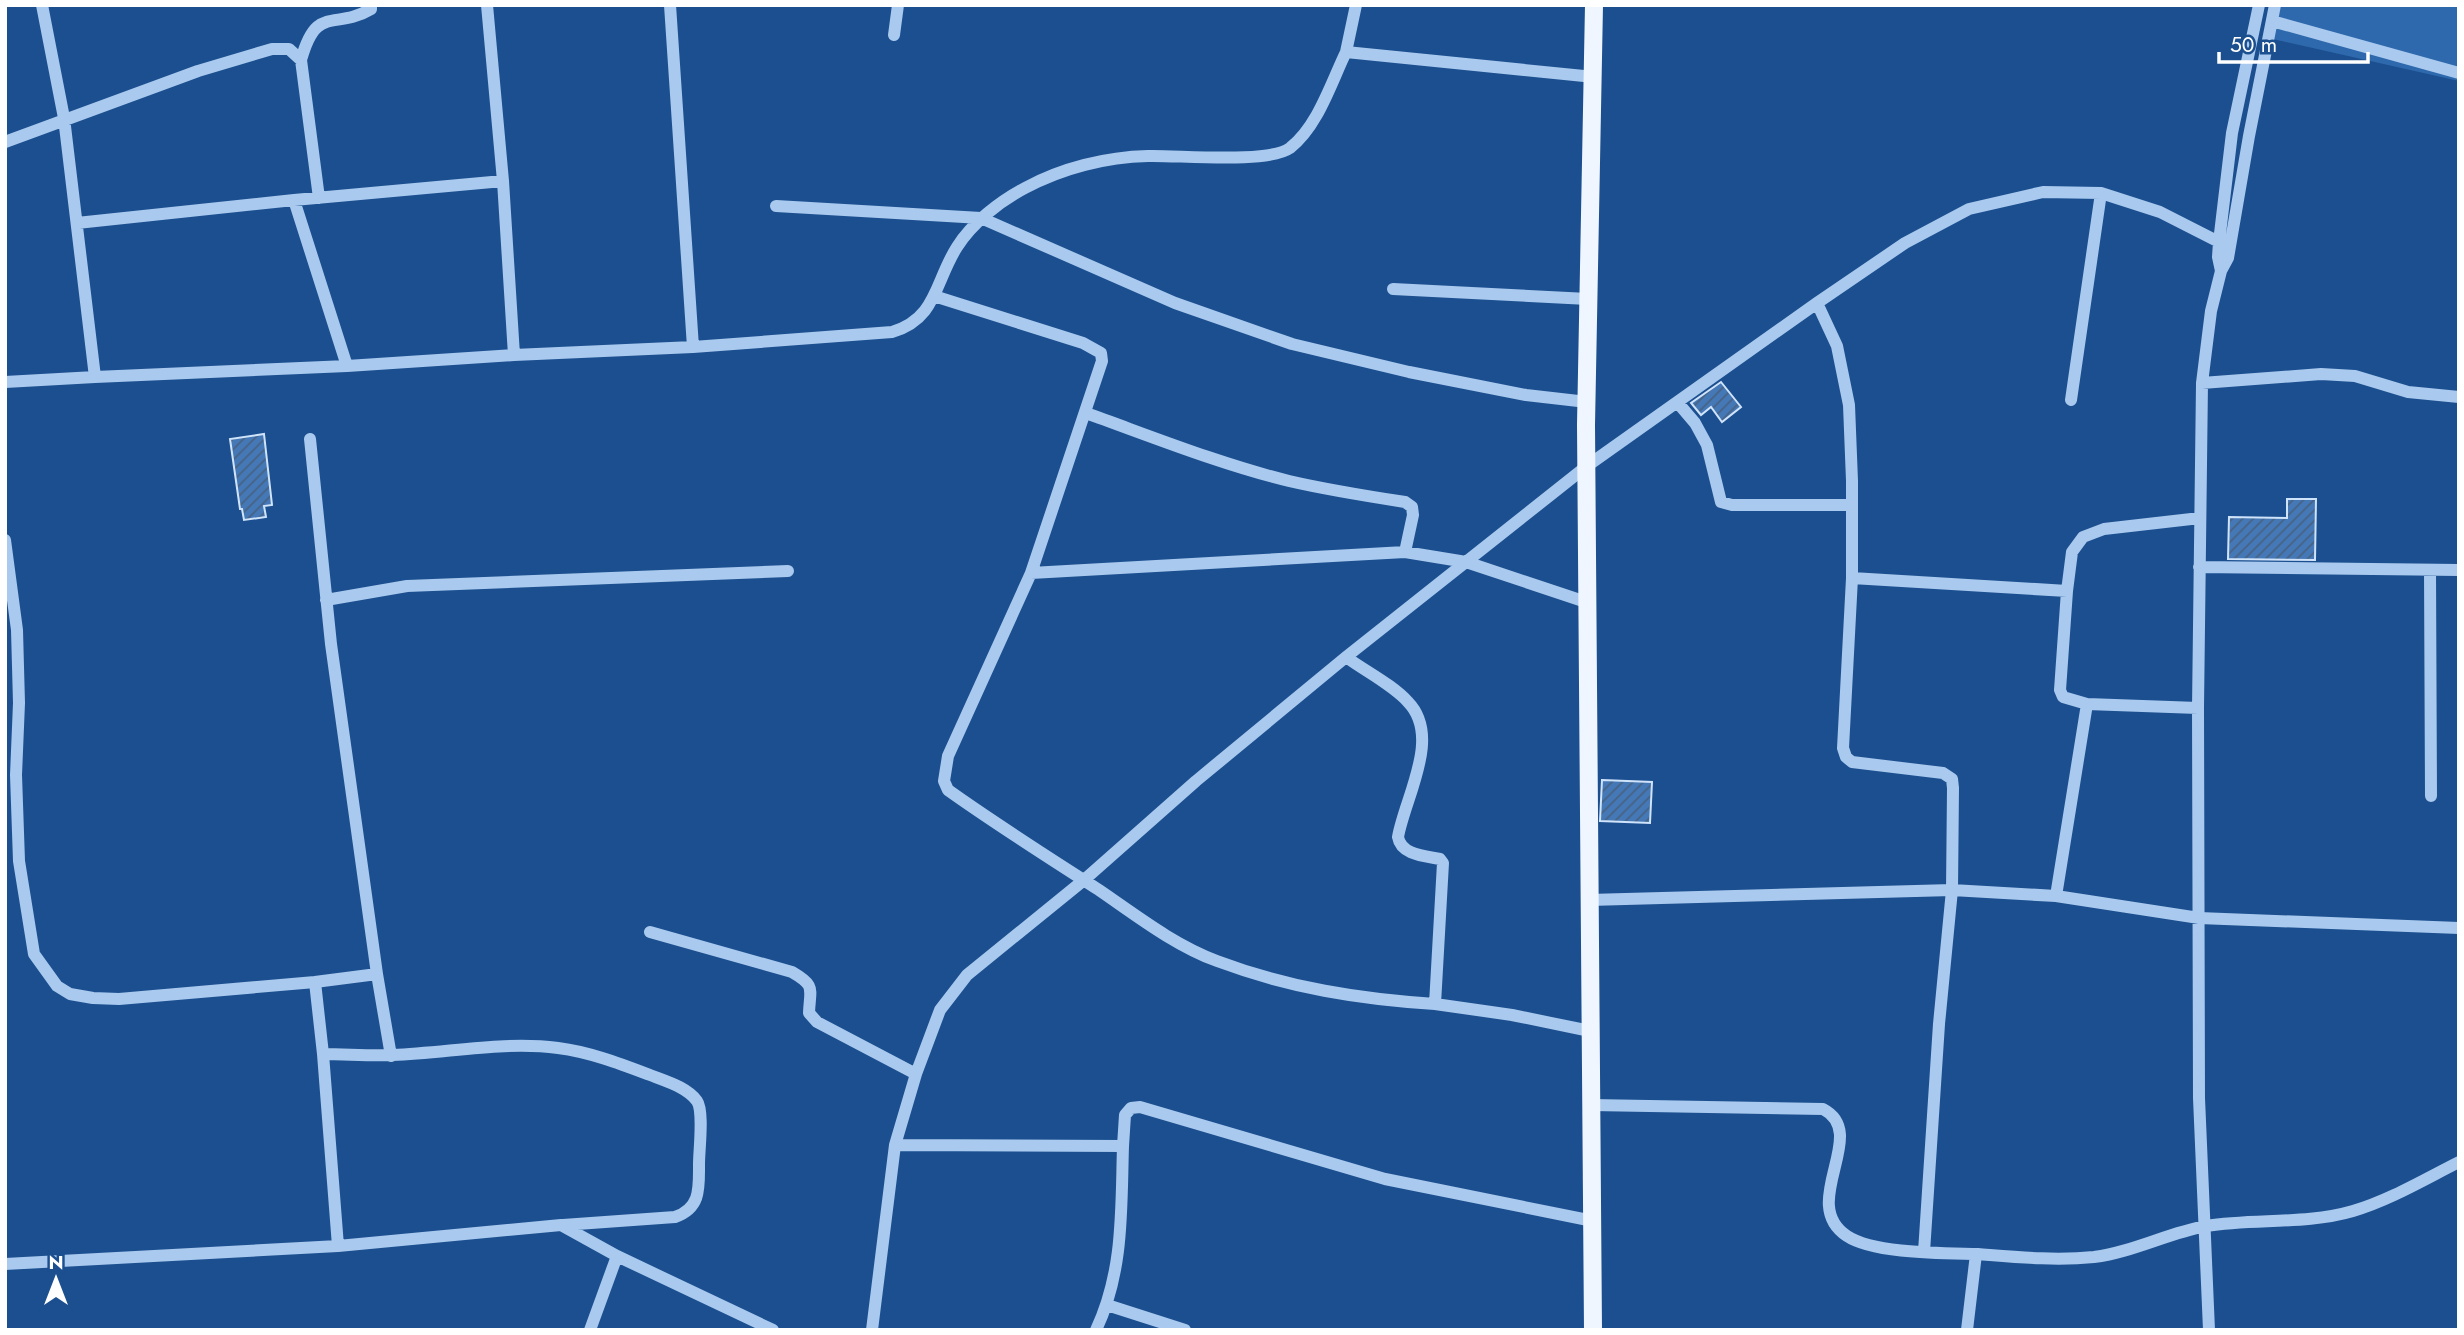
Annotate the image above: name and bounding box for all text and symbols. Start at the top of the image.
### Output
scale bar [2219,21,2368,65]
text: 50 m [2230,30,2277,60]
north arrow [21,1244,91,1314]
text: N [48,1249,64,1276]

